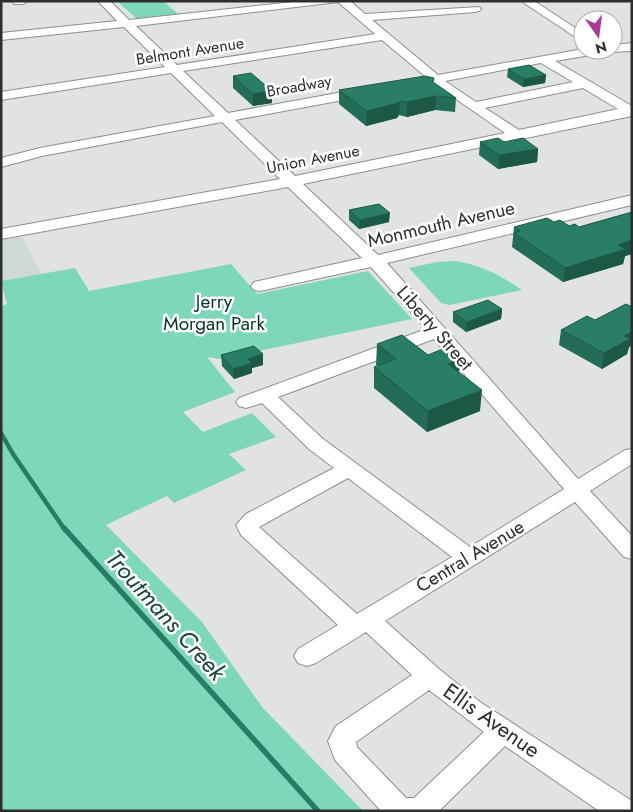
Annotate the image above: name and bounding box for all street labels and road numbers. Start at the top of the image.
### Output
street label: Belmont Avenue [134,31,246,71]
street label: Broadway [265,69,334,103]
street label: Union Avenue [264,139,362,179]
street label: Monmouth Avenue [365,194,517,254]
street label: Liberty Street [391,280,480,377]
street label: Central Avenue [411,513,530,599]
street label: Ellis Avenue [437,675,547,765]

